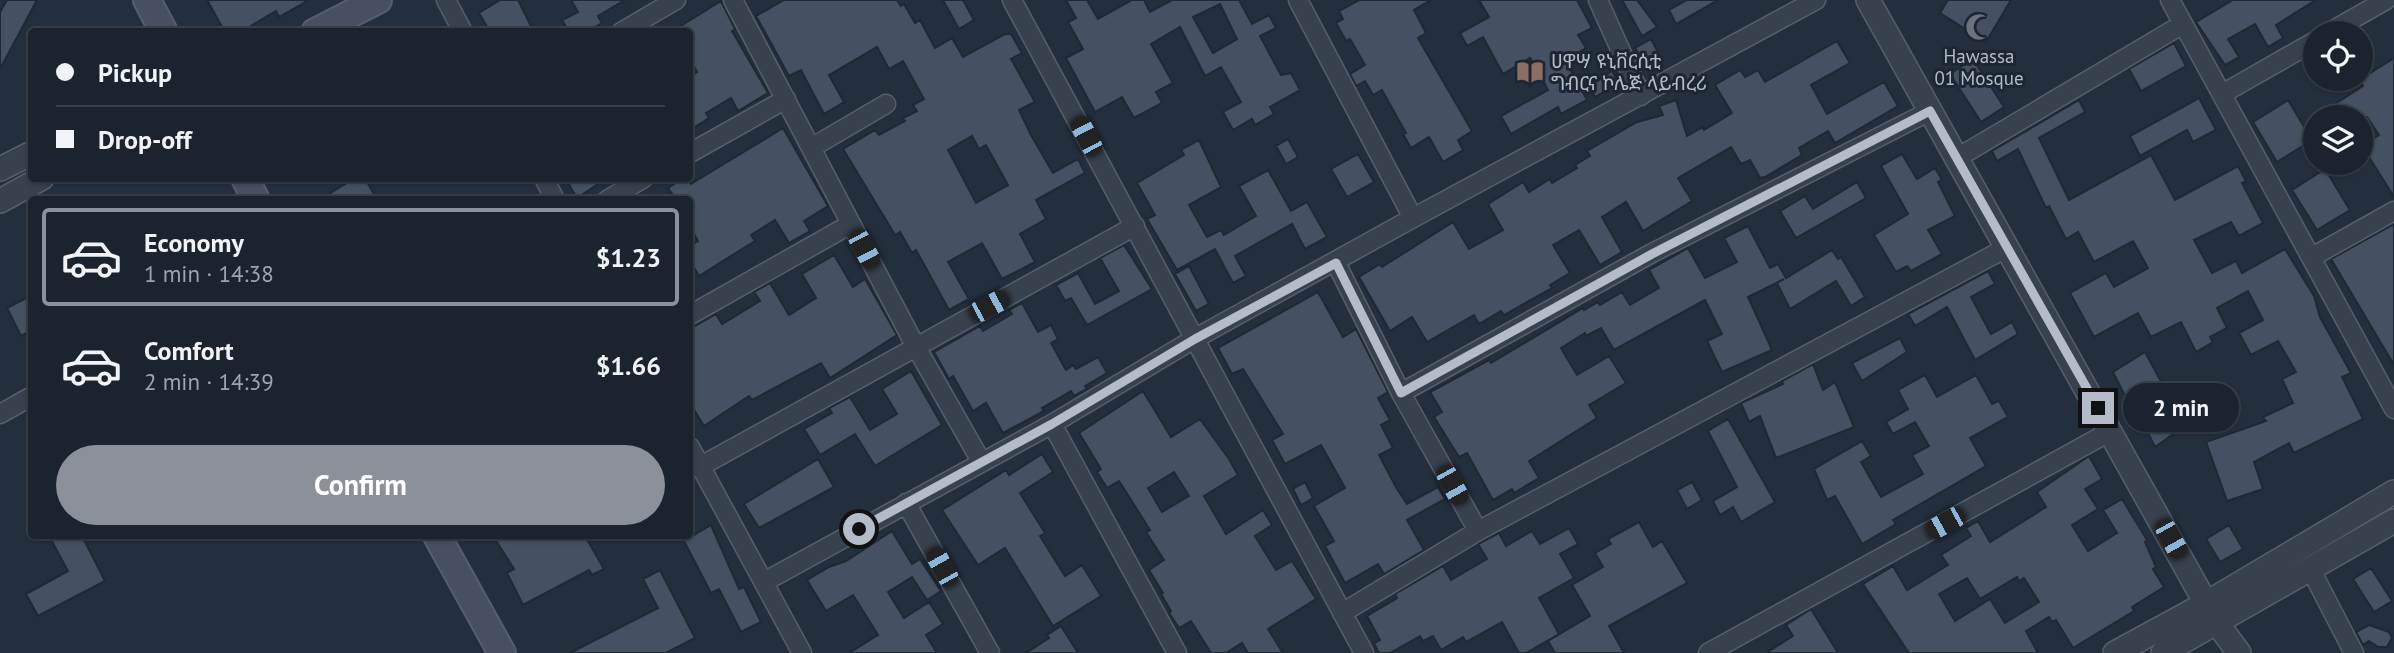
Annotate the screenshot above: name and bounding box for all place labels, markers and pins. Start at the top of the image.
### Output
mosque icon: Hawassa 01 Mosque [1964,12,1994,42]
place label: Hawassa 01 Mosque [1934,44,2024,90]
place label: ሀዋሣ ዩኒቨርሲቲ ግብርና ኮሌጅ ላይብረሪ [1551,49,1707,95]
library icon: ሀዋሣ ዩኒቨርሲቲ ግብርና ኮሌጅ ላይብረሪ [1515,57,1545,87]

